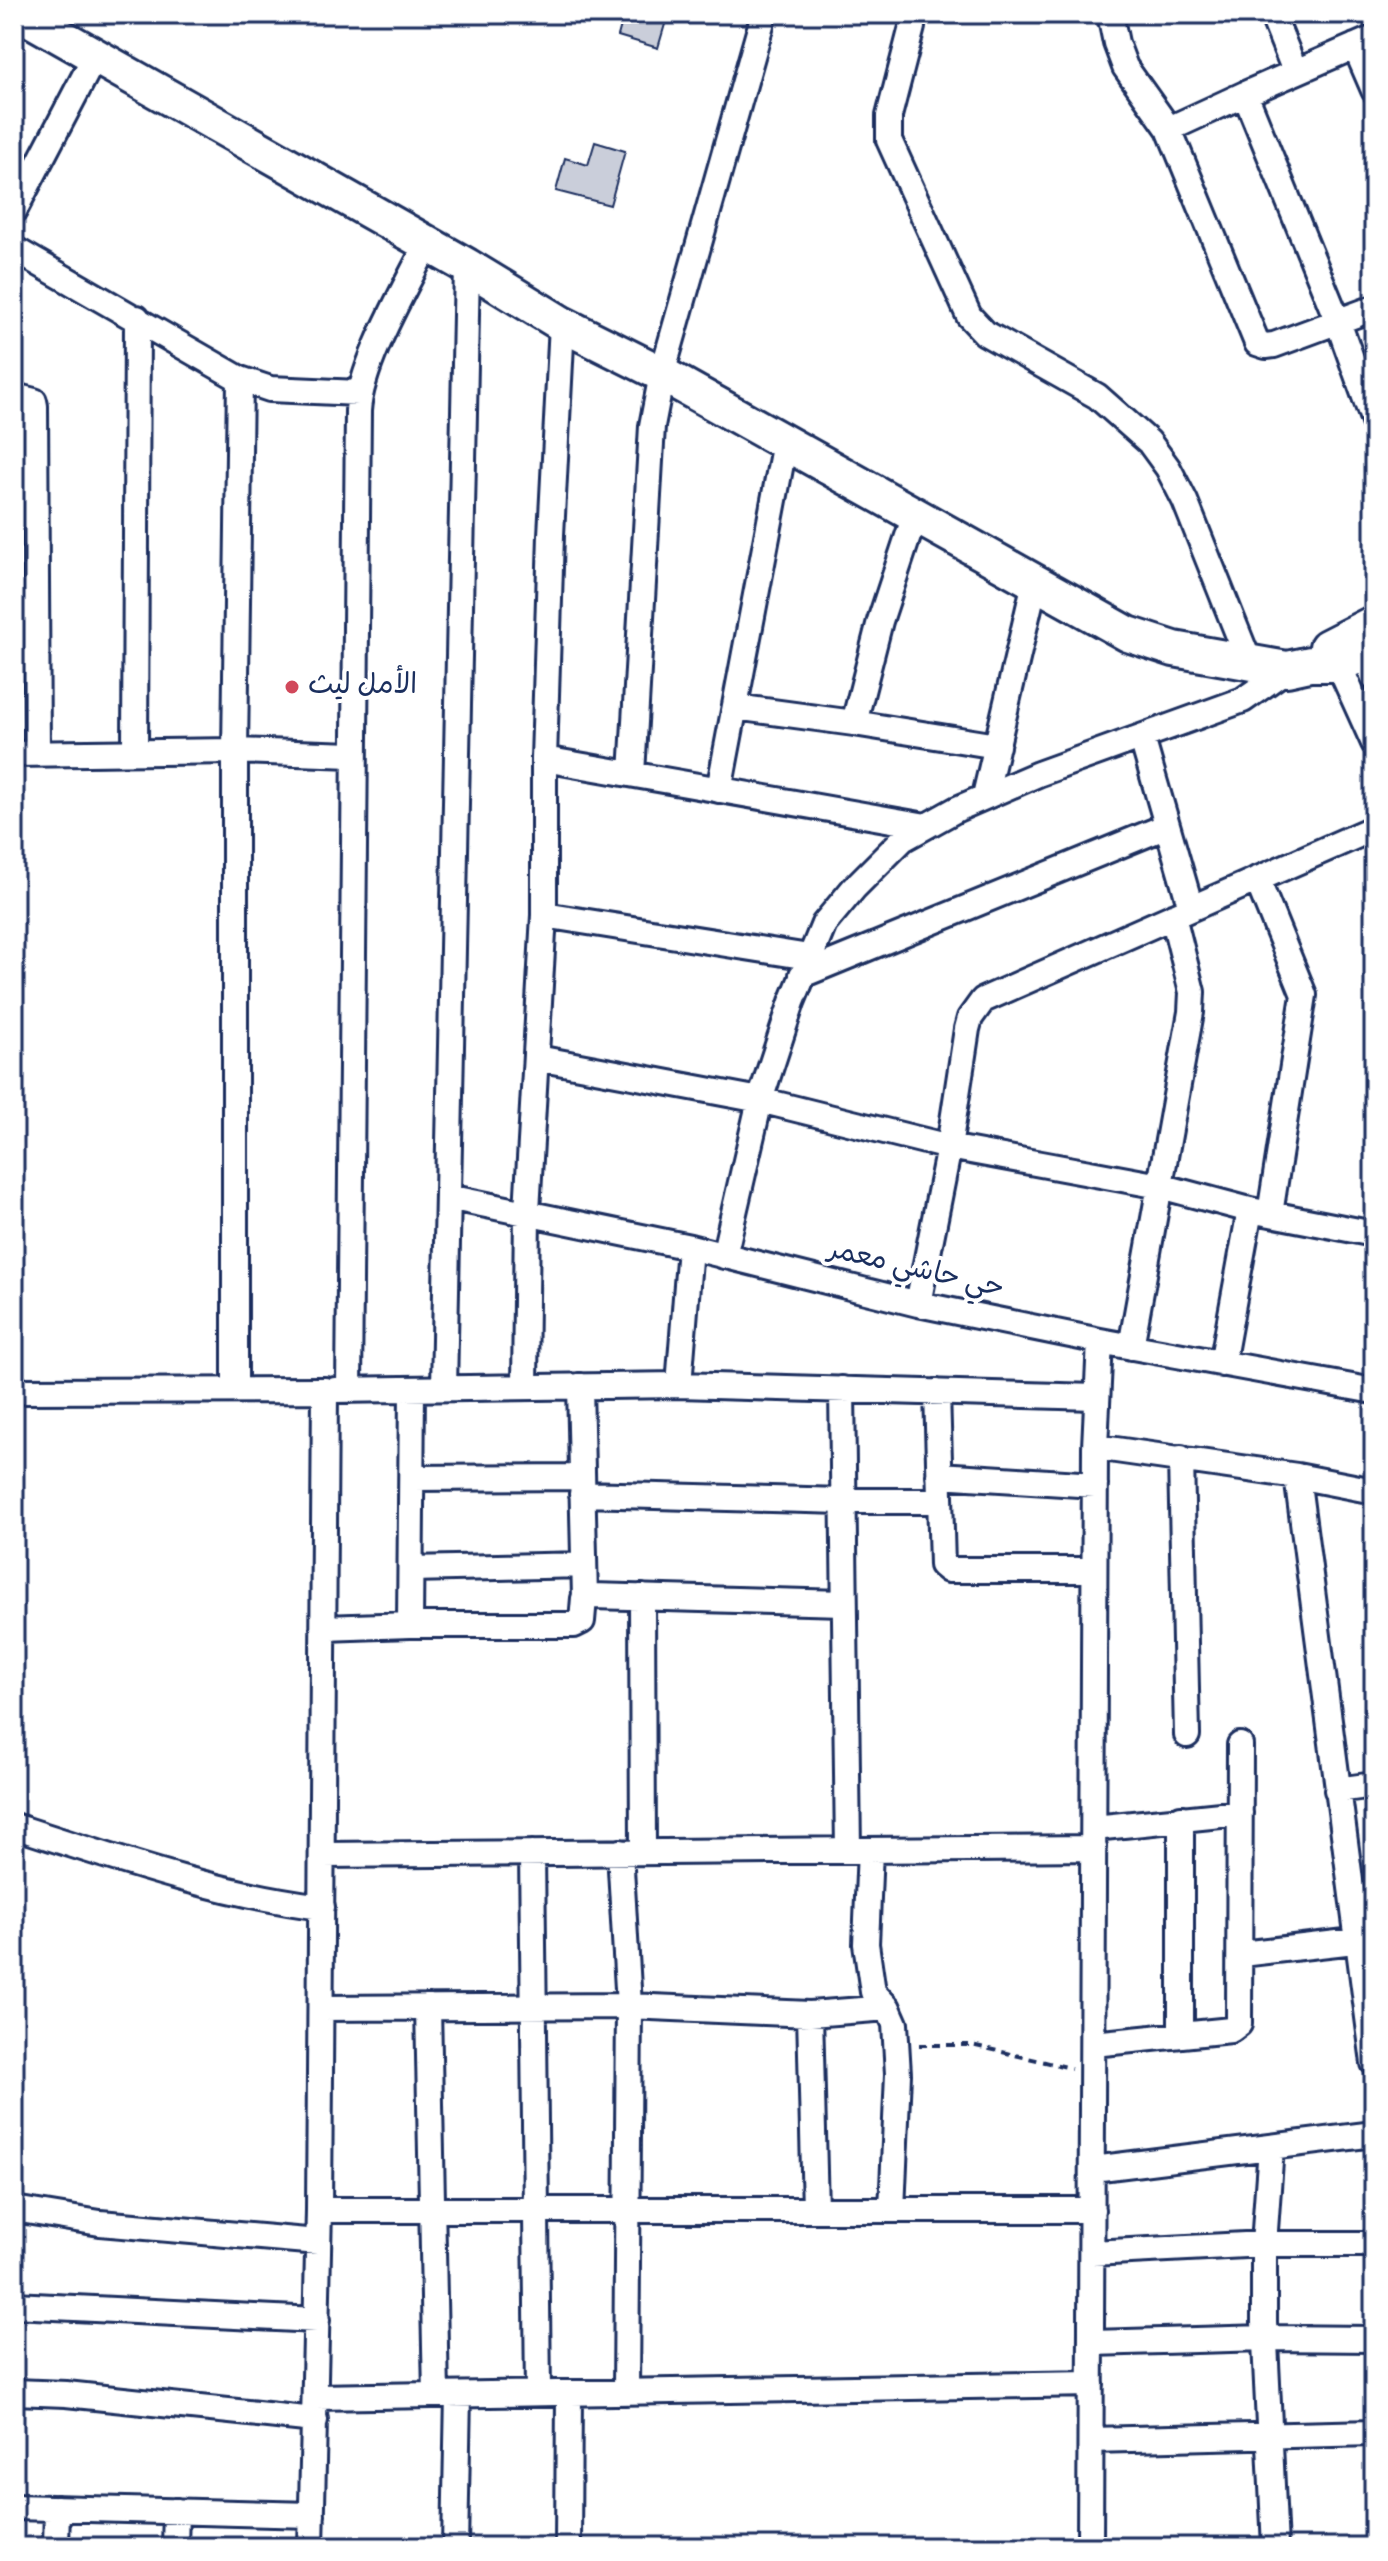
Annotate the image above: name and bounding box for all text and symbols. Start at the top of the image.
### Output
place label: الأمل ليث [308,665,417,704]
marker: الأمل ليث [283,678,301,696]
street label: حي حاشي معمر [822,1234,1007,1311]

